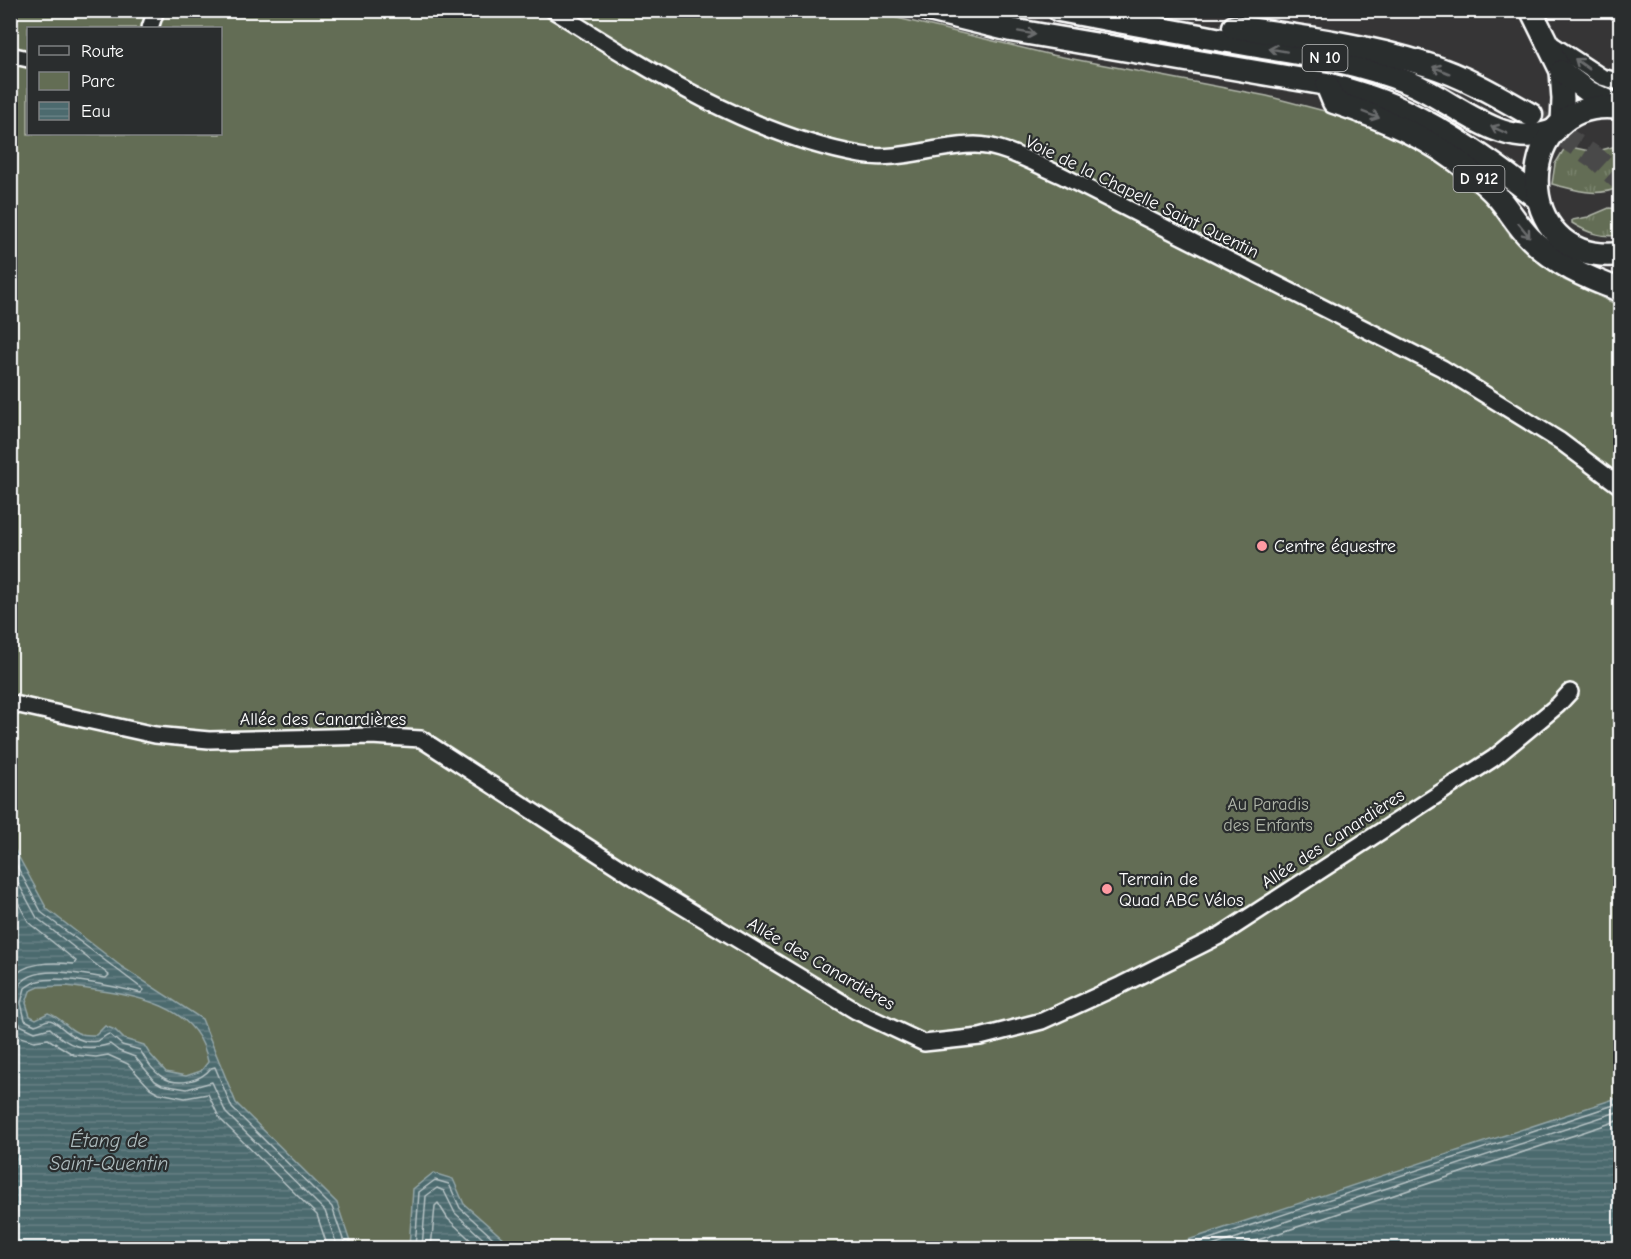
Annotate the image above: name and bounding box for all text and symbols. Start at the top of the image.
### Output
legend [27,27,222,135]
one-way arrow [1017,28,1036,39]
text: Route [81,41,124,62]
one-way arrow [1269,44,1289,55]
road number: N 10 [1302,45,1348,71]
one-way arrow [1575,58,1591,71]
one-way arrow [1433,64,1451,75]
text: Parc [81,71,115,92]
text: Eau [81,101,110,122]
one-way arrow [1361,110,1380,121]
one-way arrow [1490,124,1508,136]
street label: Voie de la Chapelle Saint Quentin [1022,131,1262,263]
road number: D 912 [1454,166,1504,192]
one-way arrow [1518,222,1531,238]
place label: Centre équestre [1274,536,1396,557]
marker: Centre équestre [1255,539,1269,553]
street label: Allée des Canardières [240,709,406,730]
street label: Allée des Canardières [1257,785,1409,893]
park label: Au Paradis des Enfants [1223,794,1313,836]
place label: Terrain de Quad ABC Vélos [1119,869,1243,911]
marker: Terrain de Quad ABC Vélos [1100,882,1114,896]
street label: Allée des Canardières [744,913,898,1015]
water label: Étang de Saint-Quentin [50,1129,168,1175]

